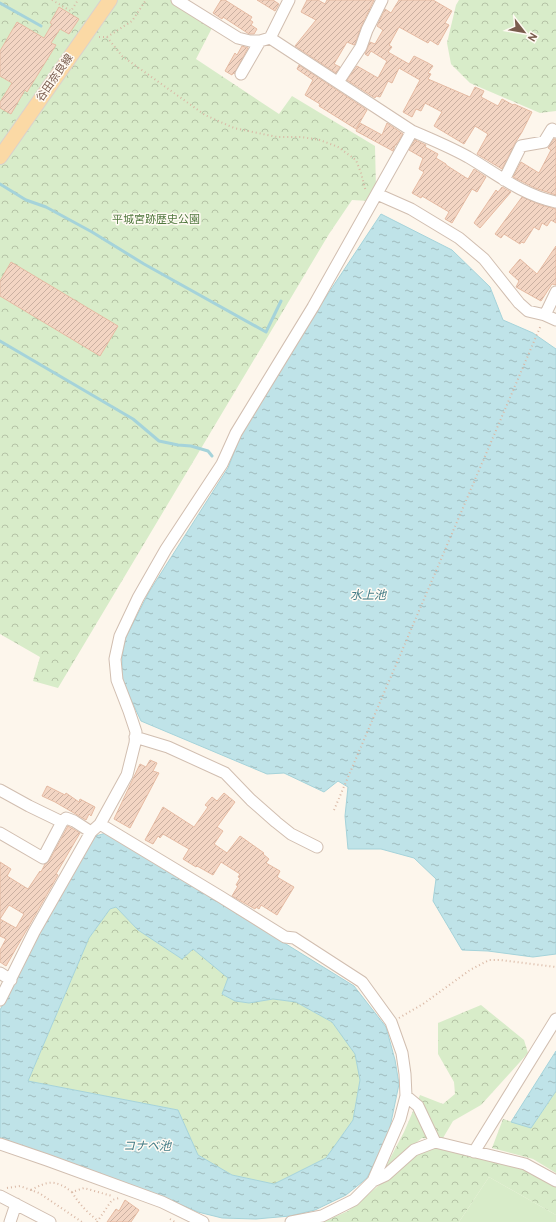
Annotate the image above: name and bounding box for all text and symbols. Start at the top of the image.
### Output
north arrow [504,12,544,52]
text: N [524,30,540,44]
street label: 谷田奈良線 [33,51,77,105]
park label: 平城宮跡歴史公園 [112,213,200,227]
water label: 水上池 [350,588,387,604]
water label: コナベ池 [123,1139,172,1155]

